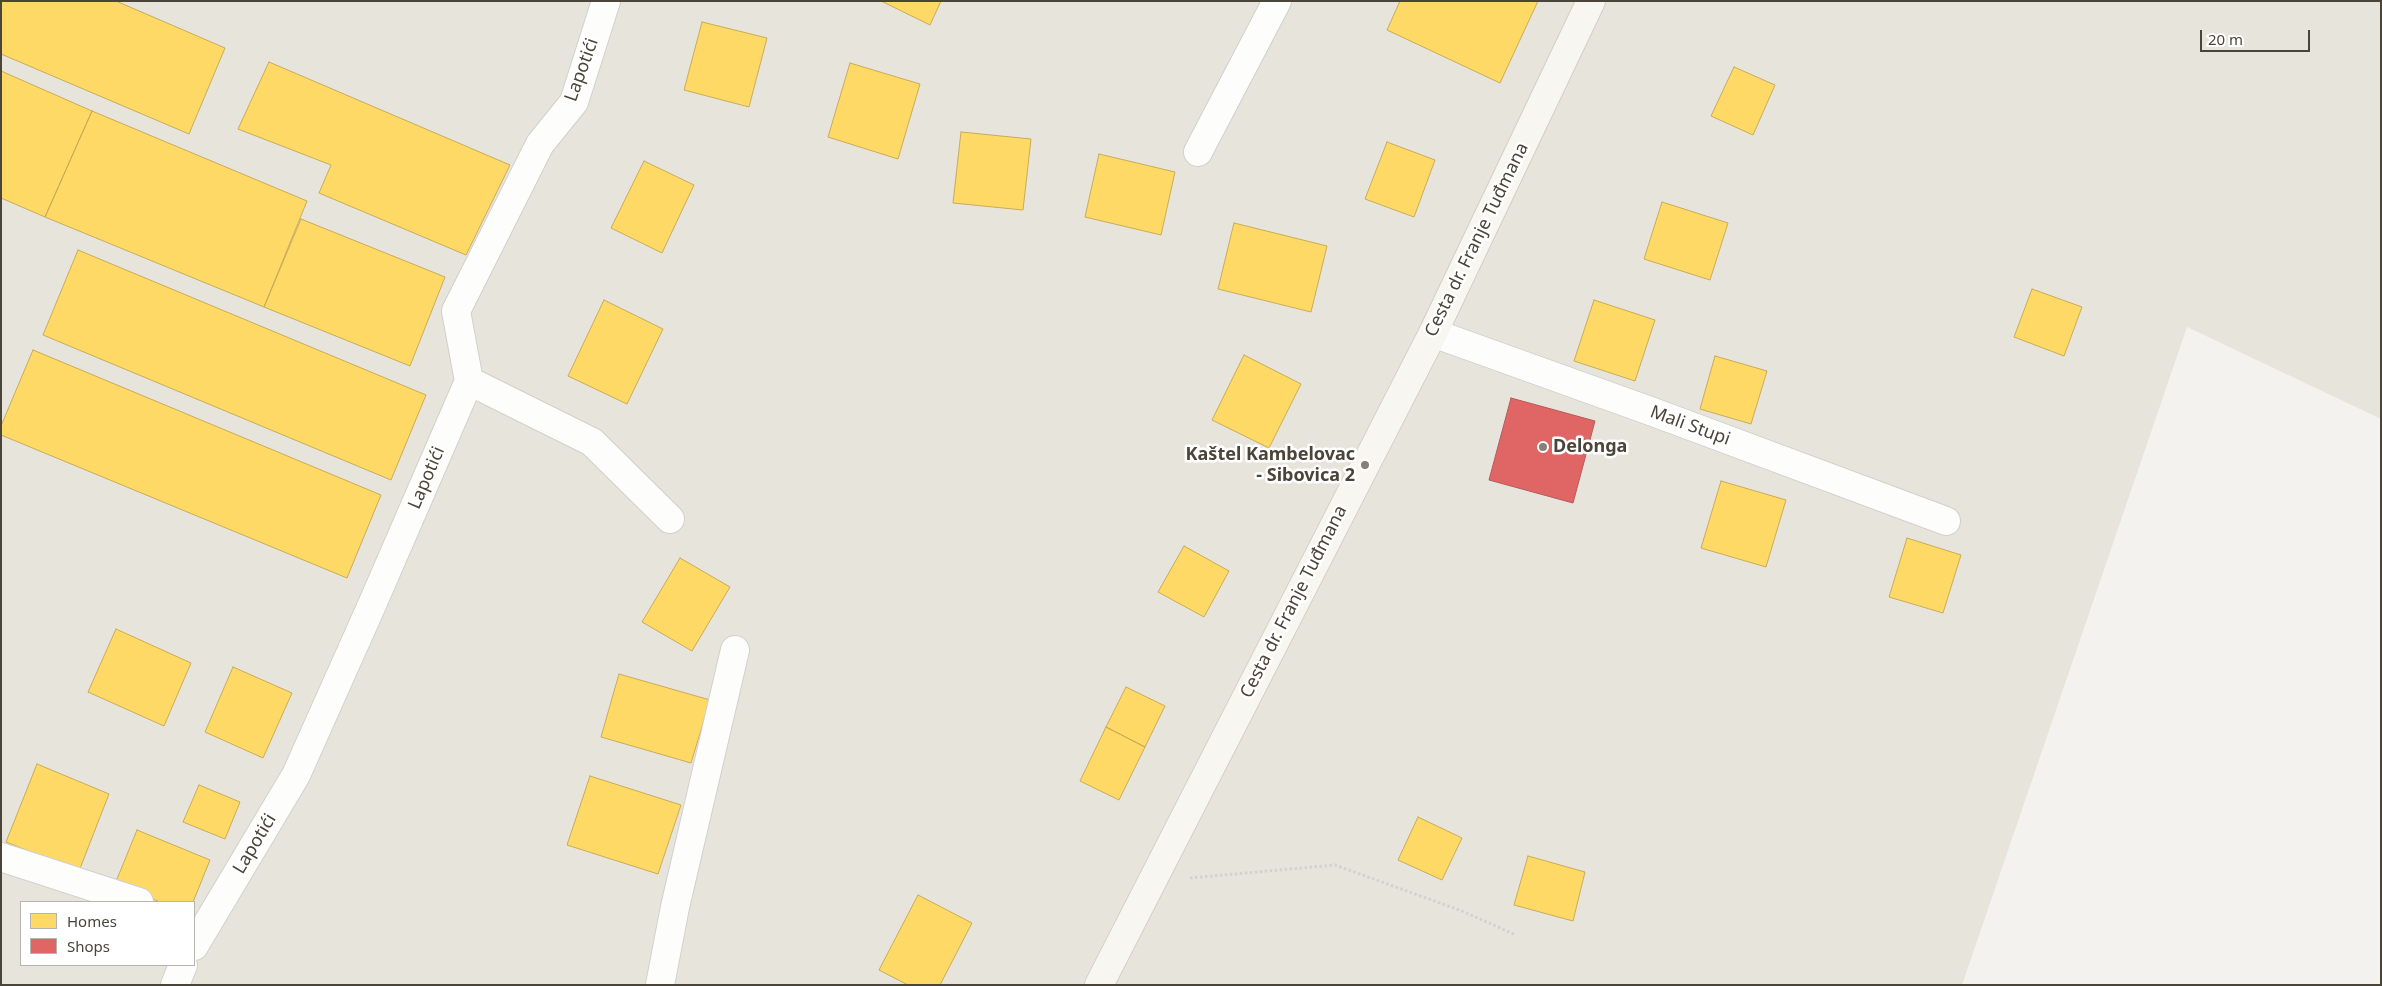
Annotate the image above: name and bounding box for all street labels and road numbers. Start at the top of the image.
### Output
street label: Lapotići [561,35,603,105]
street label: Cesta dr. Franje Tuđmana [1421,139,1533,341]
street label: Mali Stupi [1647,402,1733,450]
street label: Lapotići [404,443,450,513]
street label: Cesta dr. Franje Tuđmana [1236,502,1352,702]
street label: Lapotići [229,810,281,878]

